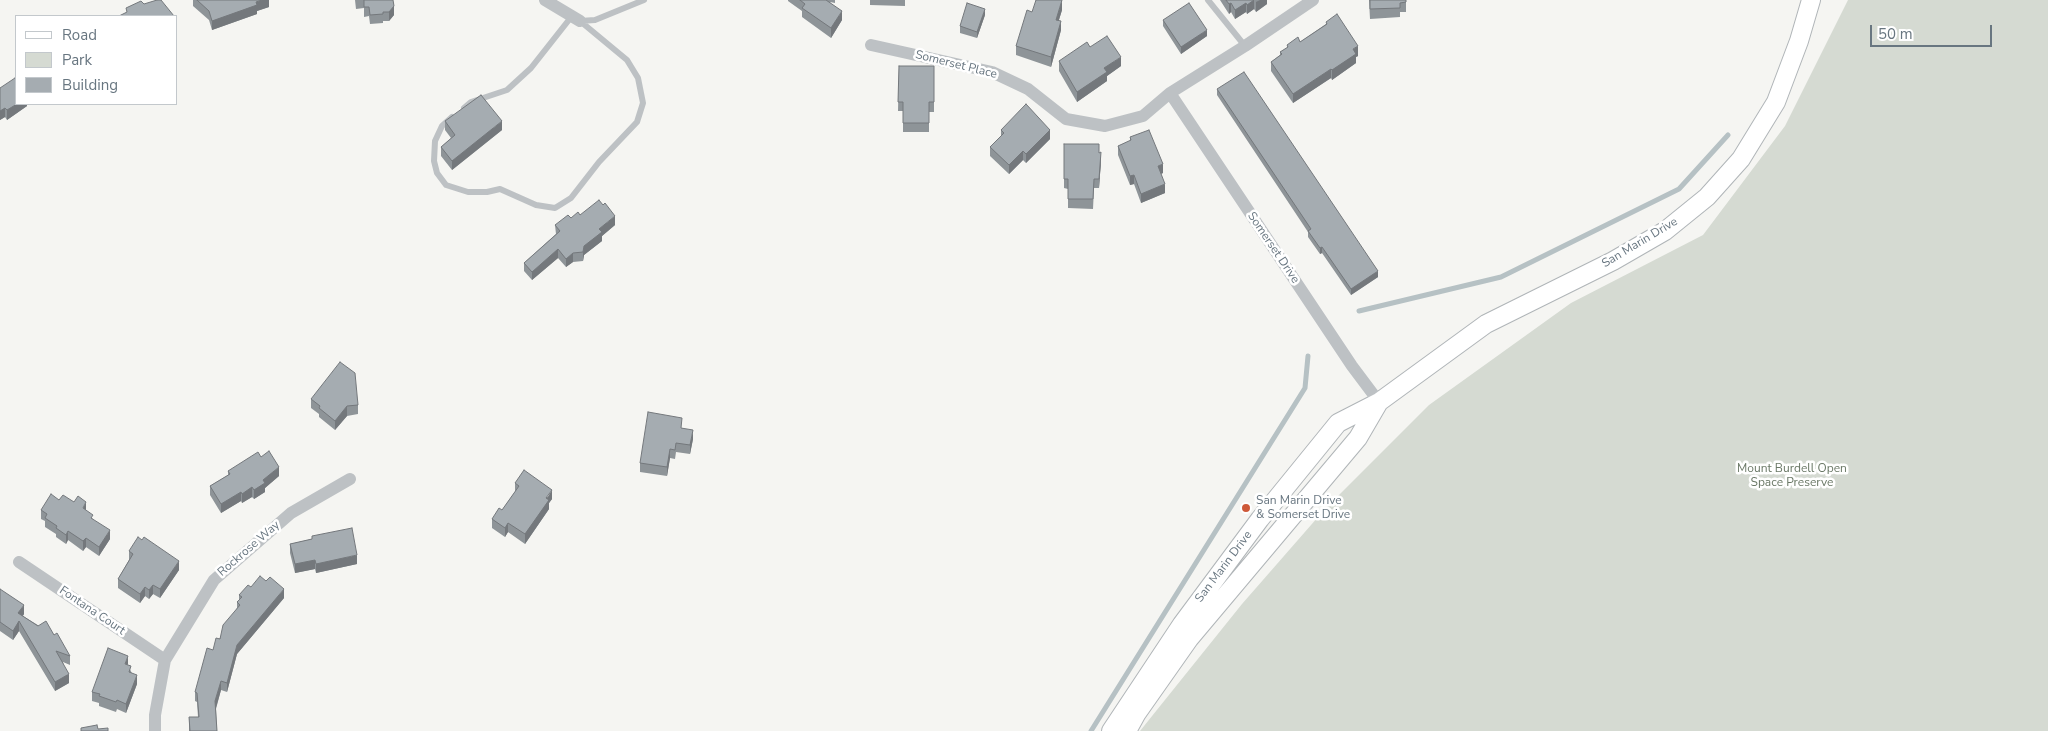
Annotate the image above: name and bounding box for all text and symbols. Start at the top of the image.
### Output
legend [15,15,178,105]
scale bar [1873,15,1996,47]
text: 50 m [1878,24,1913,44]
text: Road [62,25,97,45]
street label: Somerset Place [914,48,998,82]
text: Park [62,50,92,70]
text: Building [62,75,118,95]
street label: Somerset Drive [1244,210,1302,286]
street label: San Marin Drive [1600,215,1680,271]
park label: Mount Burdell Open Space Preserve [1737,462,1847,490]
place label: San Marin Drive & Somerset Drive [1256,494,1350,522]
marker: San Marin Drive & Somerset Drive [1240,502,1252,514]
street label: Rockrose Way [215,518,283,580]
street label: San Marin Drive [1192,528,1256,606]
street label: Fontana Court [56,584,128,638]

